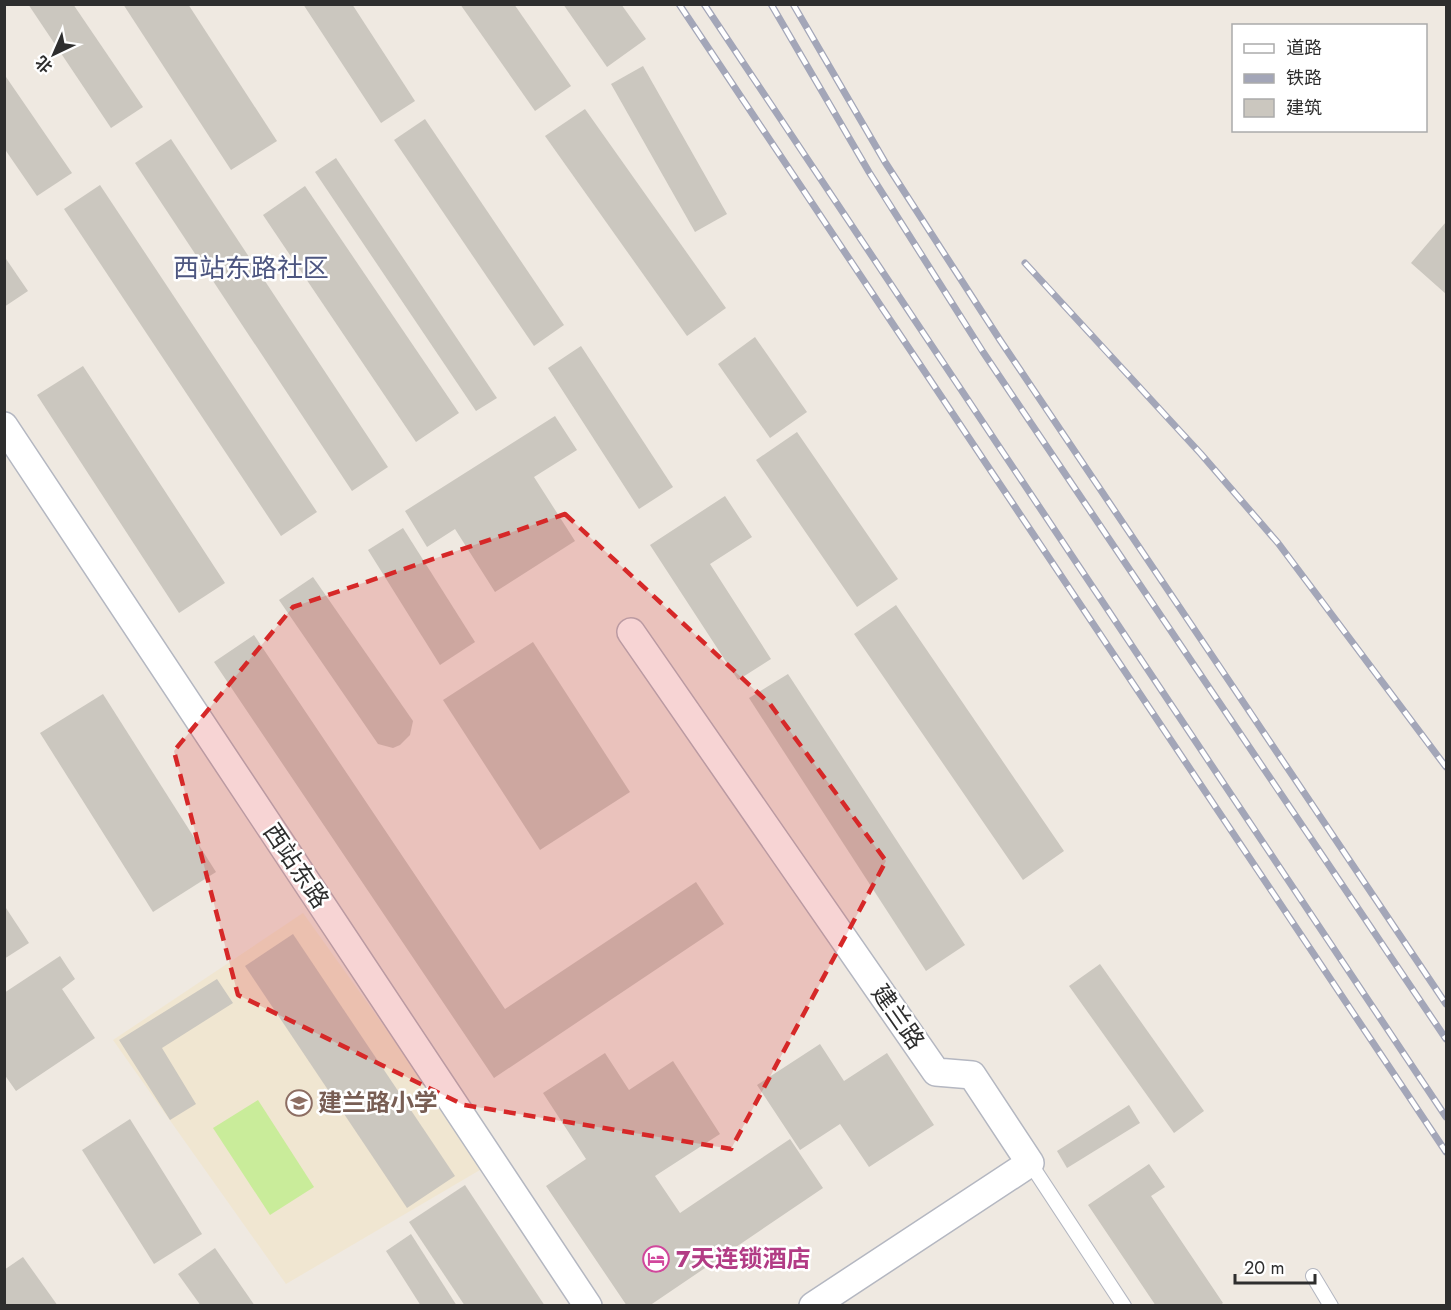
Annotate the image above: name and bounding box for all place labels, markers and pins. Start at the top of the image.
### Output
place label: 建兰路小学 [318,1085,438,1120]
school or university icon: 建兰路小学 [284,1088,314,1118]
place label: 7天连锁酒店 [676,1241,810,1276]
hotel icon: 7天连锁酒店 [641,1244,671,1274]

